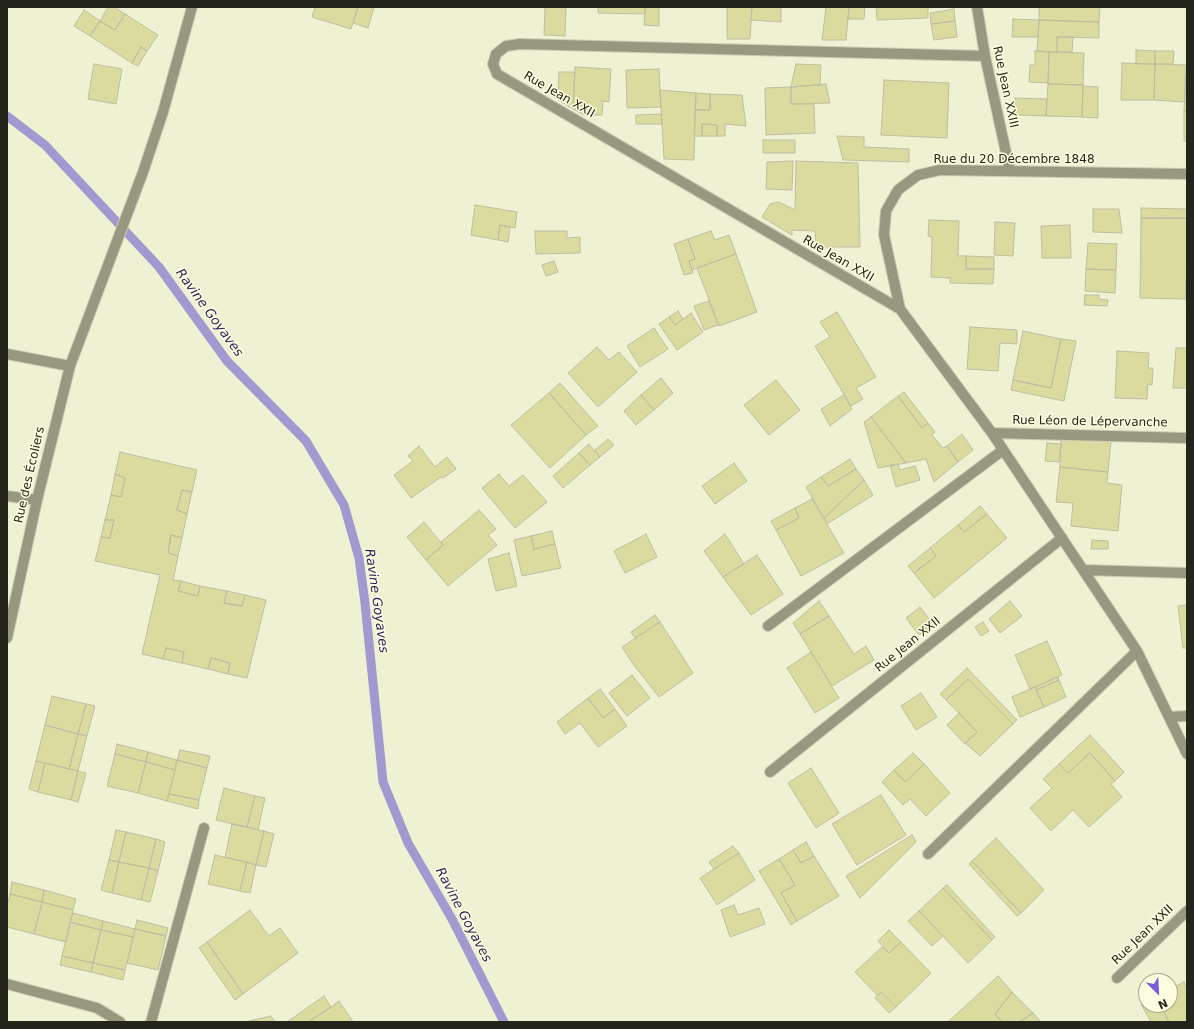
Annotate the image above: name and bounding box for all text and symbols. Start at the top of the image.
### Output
street label: Rue Jean XXIII [989,45,1021,129]
street label: Rue Jean XXII [521,69,597,121]
street label: Rue du 20 Décembre 1848 [933,153,1095,167]
street label: Rue Jean XXII [800,233,876,285]
water label: Ravine Goyaves [172,266,246,360]
street label: Rue Léon de Lépervanche [1012,413,1168,431]
street label: Rue des Écoliers [12,425,48,525]
water label: Ravine Goyaves [361,548,391,654]
street label: Rue Jean XXII [872,614,944,676]
water label: Ravine Goyaves [432,865,494,965]
street label: Rue Jean XXII [1109,902,1177,968]
north arrow [1138,973,1178,1013]
text: N [1156,996,1170,1011]

